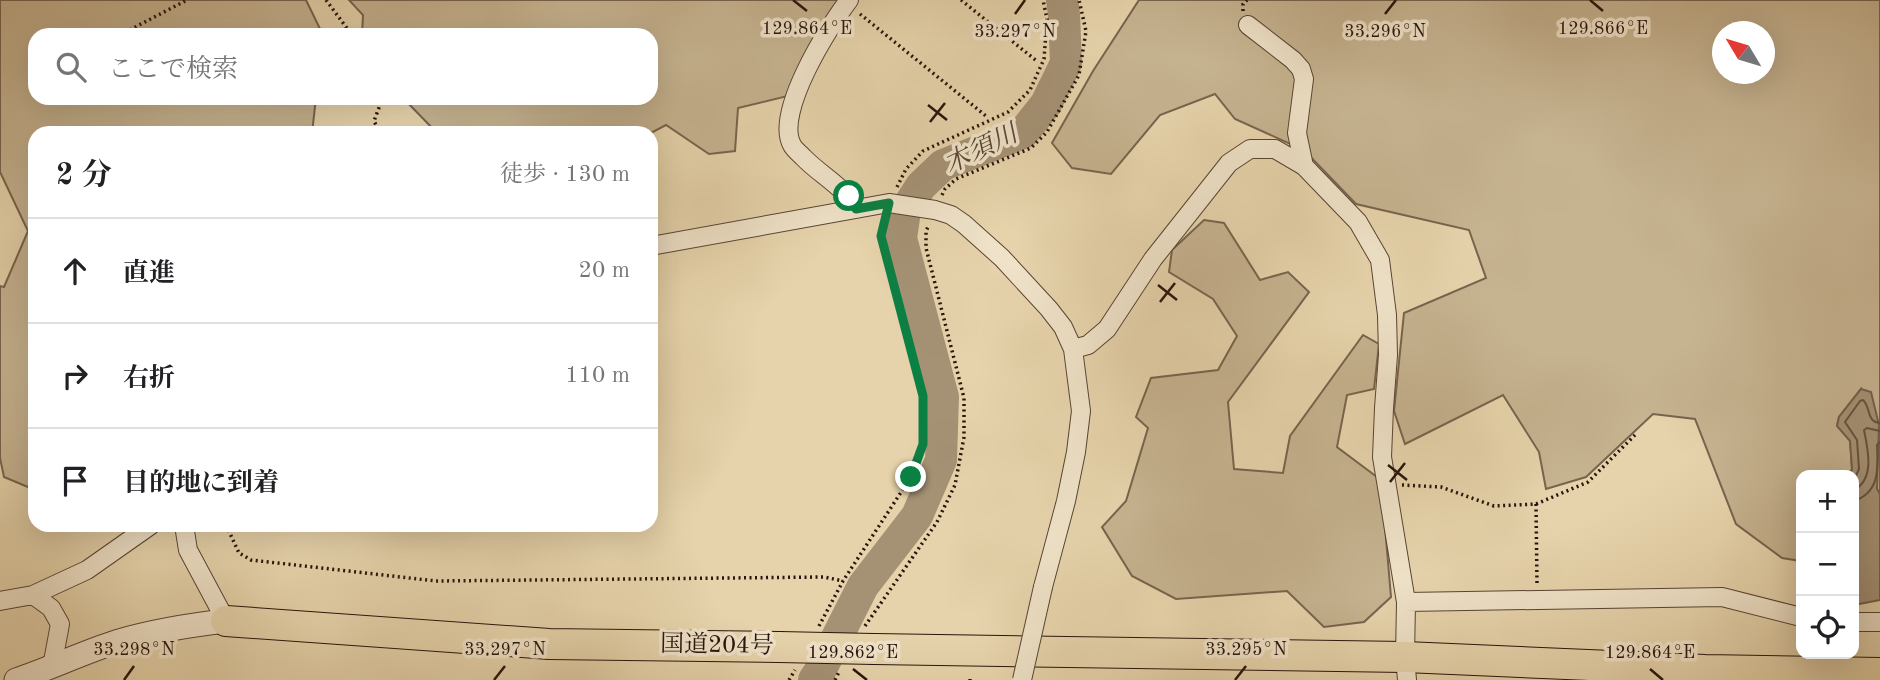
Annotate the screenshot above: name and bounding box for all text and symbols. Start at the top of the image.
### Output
text: 129.864°E [762,20,852,38]
text: 129.866°E [1558,20,1648,38]
north arrow [1712,21,1775,84]
text: 33.297°N [974,23,1056,41]
text: 33.296°N [1344,23,1426,41]
search box [28,28,658,105]
icon: search [52,48,90,86]
text: ここで検索 [108,57,238,83]
water label: 木須川 [939,118,1024,179]
text: 2 分 [56,161,112,191]
text: 徒歩 · 130 m [500,163,630,186]
route start [833,180,864,211]
icon: ahead [56,252,94,290]
text: 20 m [579,259,630,282]
text: 直進 [123,261,175,287]
icon: right [56,357,94,395]
text: 110 m [565,364,630,387]
text: 右折 [123,366,175,392]
route end [895,461,926,492]
icon: arrive [56,462,94,500]
map controls [1796,470,1859,659]
button: + [1796,470,1859,533]
text: 目的地に到着 [123,471,279,497]
button: − [1796,533,1859,596]
button: locate [1796,596,1859,659]
street label: 国道204号 [660,630,774,659]
text: 33.298°N [93,641,175,659]
text: 33.297°N [464,641,546,659]
text: 33.295°N [1205,641,1287,659]
text: 129.862°E [808,644,898,662]
text: 129.864°E [1605,644,1695,662]

